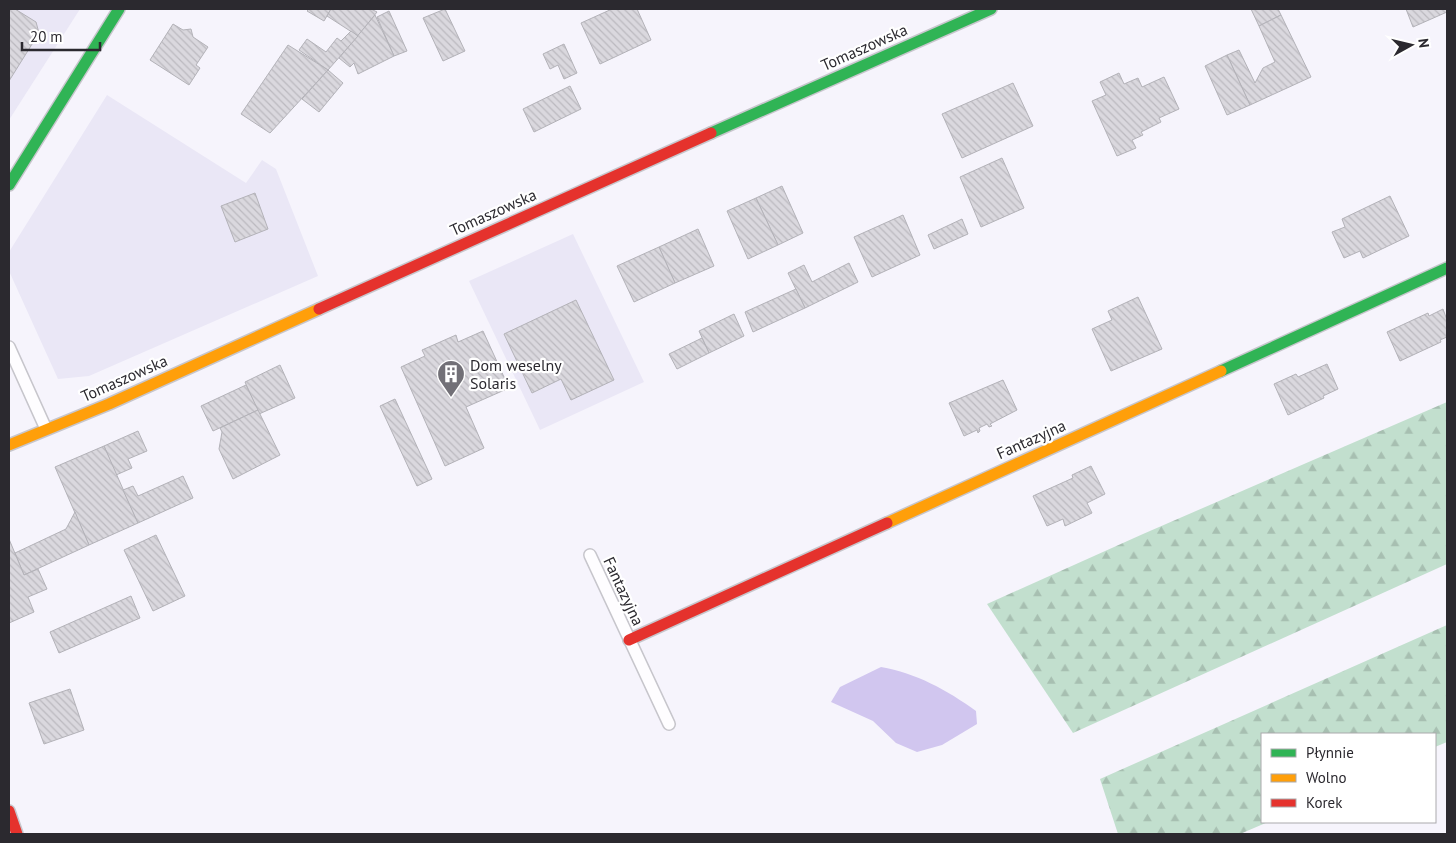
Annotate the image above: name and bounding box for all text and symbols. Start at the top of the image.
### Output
street label: Tomaszowska [818,19,910,75]
scale bar [22,20,100,52]
north arrow [1386,20,1436,70]
text: 20 m [30,27,63,46]
text: N [1414,37,1433,49]
street label: Tomaszowska [447,184,539,240]
street label: Tomaszowska [78,350,170,406]
place label: Dom weselny Solaris [470,355,562,393]
building icon: Dom weselny Solaris [436,359,466,398]
street label: Fantazyjna [993,415,1069,463]
street label: Fantazyjna [599,553,649,629]
legend [1261,733,1436,823]
text: Płynnie [1306,743,1354,762]
text: Wolno [1306,768,1346,787]
text: Korek [1306,793,1343,812]

